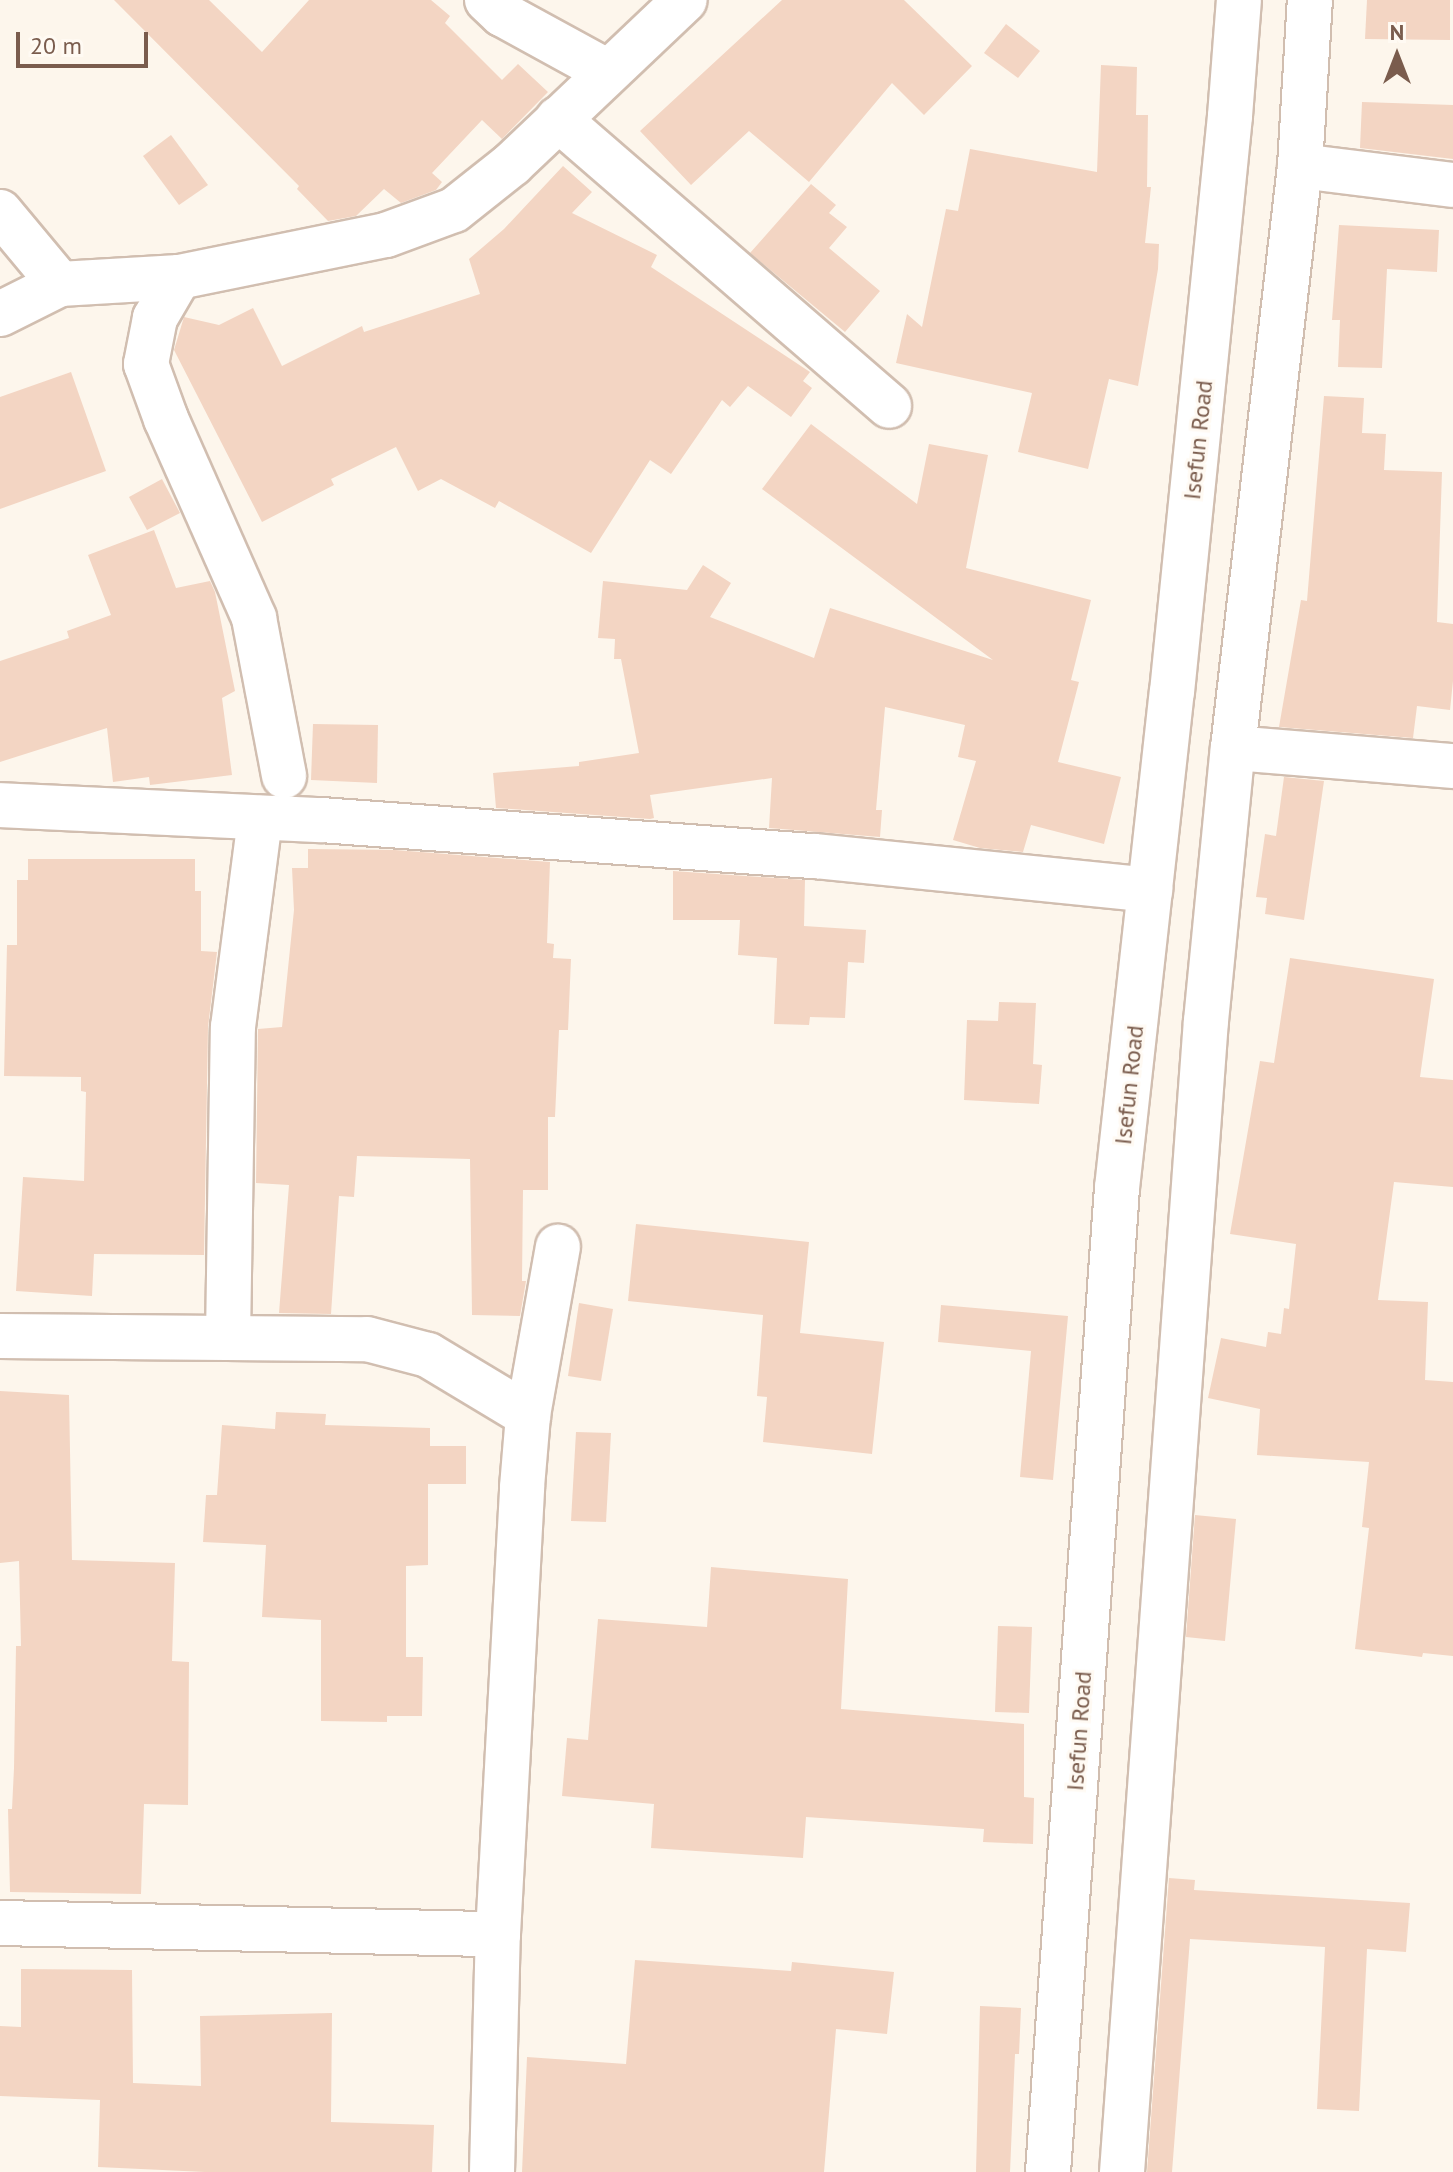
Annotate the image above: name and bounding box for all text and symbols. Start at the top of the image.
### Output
scale bar [20,16,152,66]
north arrow [1357,16,1437,96]
text: N [1390,18,1404,46]
text: 20 m [30,30,82,61]
street label: Isefun Road [1177,379,1219,501]
street label: Isefun Road [1108,1024,1150,1146]
street label: Isefun Road [1060,1670,1098,1792]

